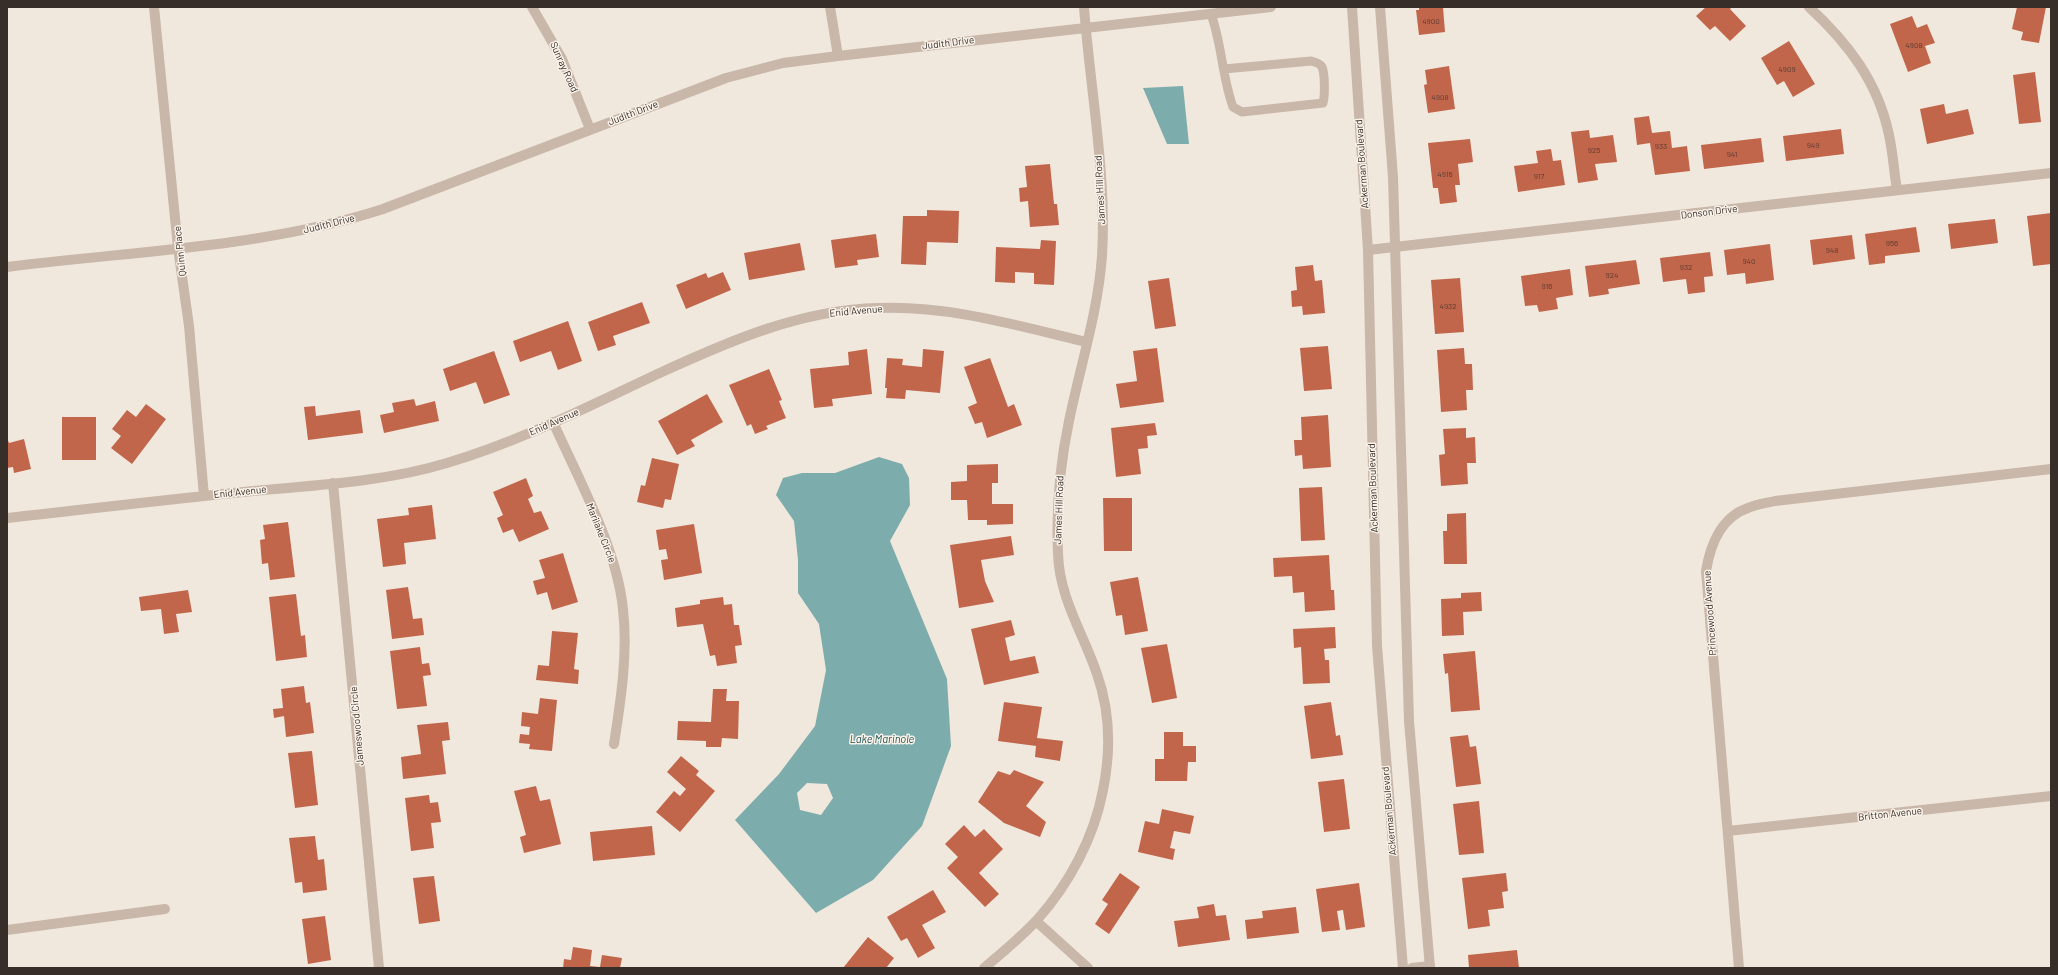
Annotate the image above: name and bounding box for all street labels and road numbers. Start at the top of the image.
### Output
street label: Judith Drive [921,34,975,52]
street label: Sunray Road [548,40,580,94]
street label: Judith Drive [606,98,660,128]
street label: Ackerman Boulevard [1353,119,1371,209]
street label: James Hill Road [1092,155,1108,225]
street label: Donson Drive [1680,203,1738,221]
street label: Judith Drive [302,212,356,236]
street label: Quinn Place [171,225,189,277]
street label: Enid Avenue [829,303,883,319]
street label: Enid Avenue [527,406,581,438]
street label: Ackerman Boulevard [1365,443,1381,533]
street label: James Hill Road [1052,475,1066,545]
street label: Enid Avenue [213,483,267,501]
street label: Marilake Circle [584,502,618,564]
street label: Princewood Avenue [1701,570,1719,656]
street label: Jameswood Circle [348,686,366,766]
street label: Ackerman Boulevard [1379,766,1399,856]
street label: Britton Avenue [1857,805,1923,823]

